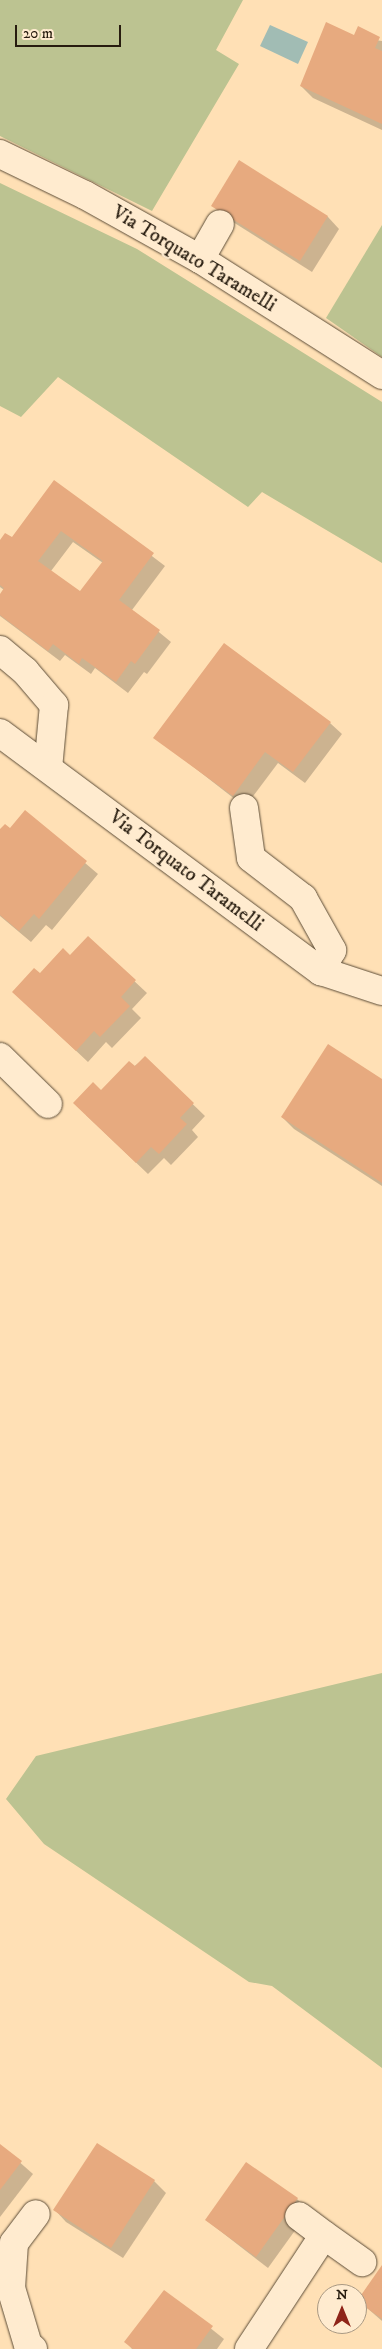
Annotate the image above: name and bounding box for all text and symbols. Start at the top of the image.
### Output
scale bar [18,15,124,47]
text: 20 m [23,24,53,43]
street label: Via Torquato Taramelli [108,201,280,317]
street label: Via Torquato Taramelli [104,805,268,937]
north arrow [317,2284,367,2334]
text: N [336,2286,348,2304]

